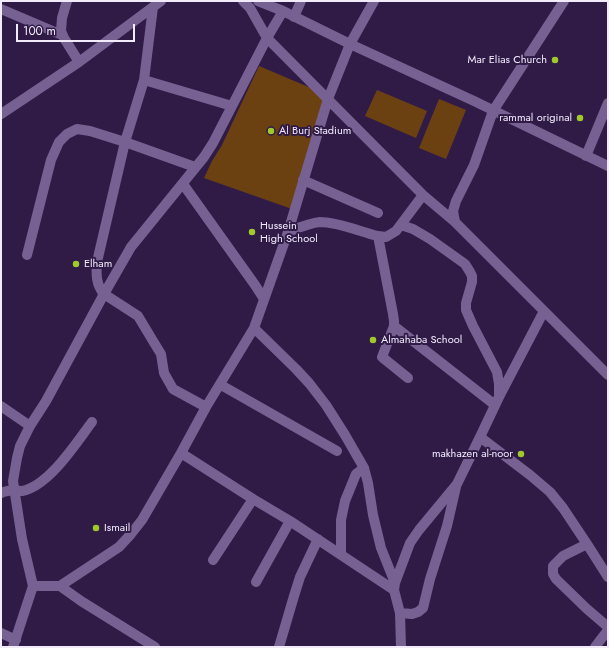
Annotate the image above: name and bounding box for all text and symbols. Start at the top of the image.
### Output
scale bar [18,16,137,42]
text: 100 m [23,22,56,40]
place label: Mar Elias Church [468,53,547,67]
marker: Mar Elias Church [550,55,560,65]
place label: rammal original [499,111,572,125]
marker: rammal original [575,113,585,123]
place label: Al Burj Stadium [279,124,351,138]
marker: Al Burj Stadium [266,126,276,136]
place label: Hussein High School [260,219,318,245]
marker: Hussein High School [247,227,257,237]
place label: Elham [84,257,112,271]
marker: Elham [71,259,81,269]
place label: Almahaba School [381,333,462,347]
marker: Almahaba School [368,335,378,345]
place label: makhazen al-noor [432,447,513,461]
marker: makhazen al-noor [516,449,526,459]
place label: Ismail [104,521,130,535]
marker: Ismail [91,523,101,533]

